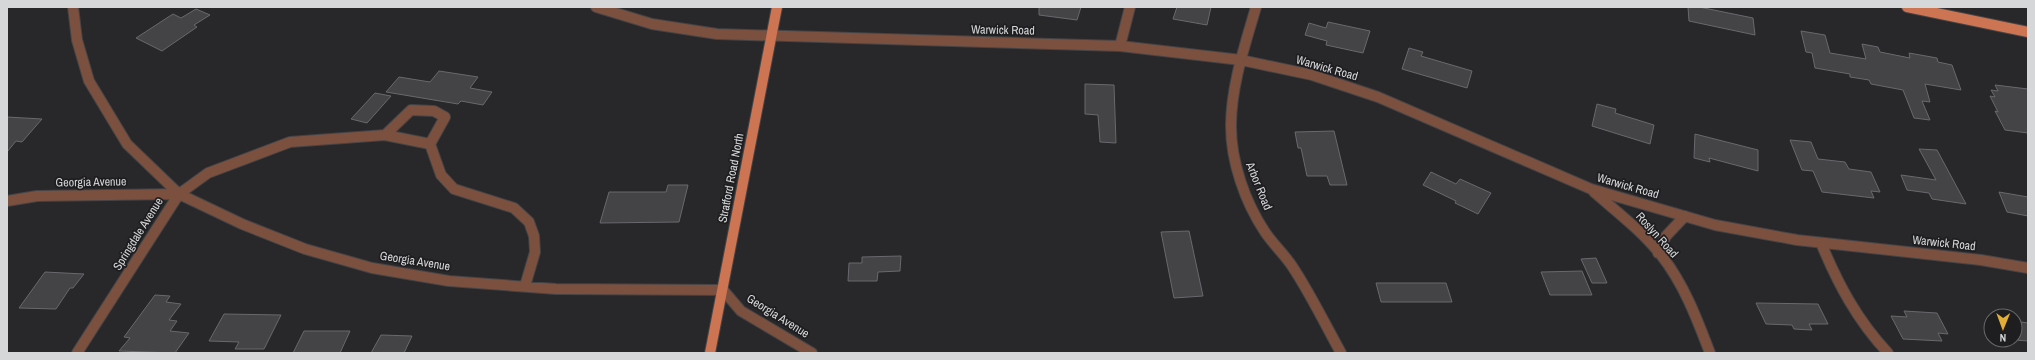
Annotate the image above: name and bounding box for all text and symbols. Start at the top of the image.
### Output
street label: Warwick Road [971,21,1035,39]
street label: Warwick Road [1294,52,1360,84]
street label: Stratford Road North [714,132,748,224]
street label: Arbor Road [1242,159,1276,212]
street label: Warwick Road [1595,170,1661,202]
street label: Georgia Avenue [55,173,127,191]
street label: Springdale Avenue [109,195,167,273]
street label: Roslyn Road [1632,209,1682,261]
street label: Warwick Road [1912,232,1976,254]
street label: Georgia Avenue [379,248,451,274]
street label: Georgia Avenue [744,290,812,342]
north arrow [1983,308,2023,348]
text: N [1999,331,2006,345]

